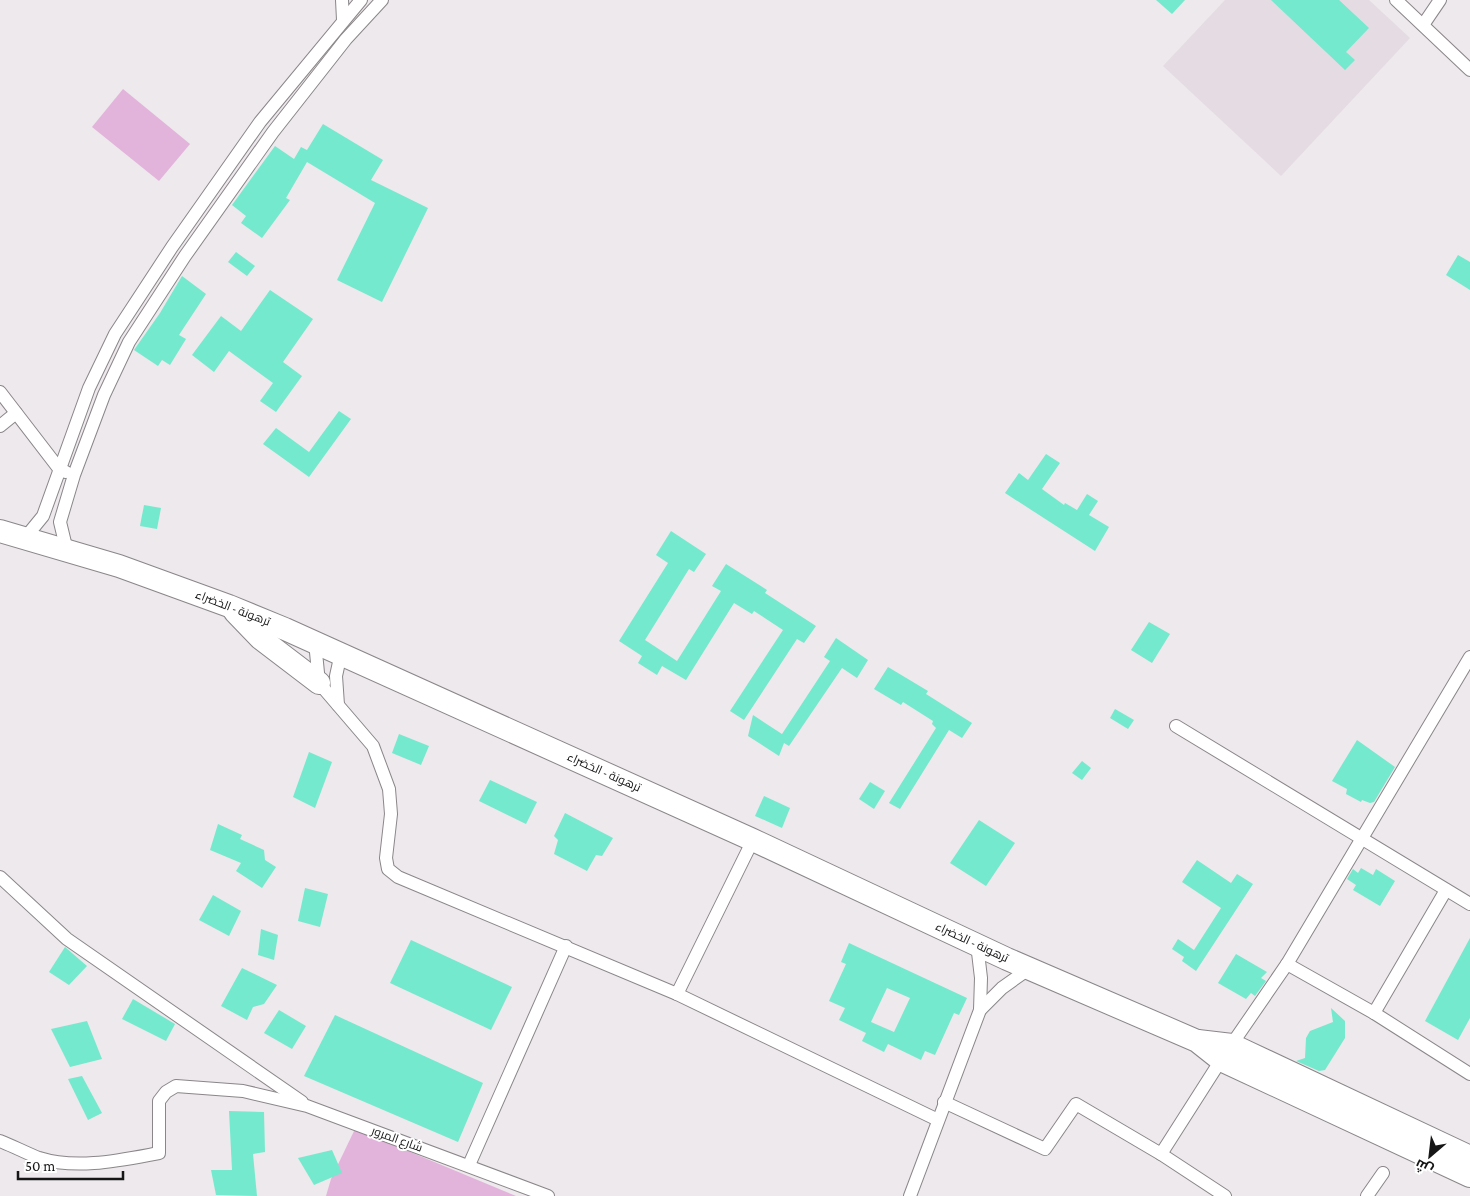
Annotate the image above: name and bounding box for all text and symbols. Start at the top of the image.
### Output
street label: ترهونة - الخضراء [193,587,273,629]
street label: ترهونة - الخضراء [565,749,644,795]
street label: ترهونة - الخضراء [933,919,1012,965]
street label: شارع المرور [368,1123,425,1156]
north arrow [1405,1131,1455,1181]
scale bar [18,1148,122,1180]
text: ش [1412,1155,1436,1179]
text: 50 m [25,1158,55,1174]

